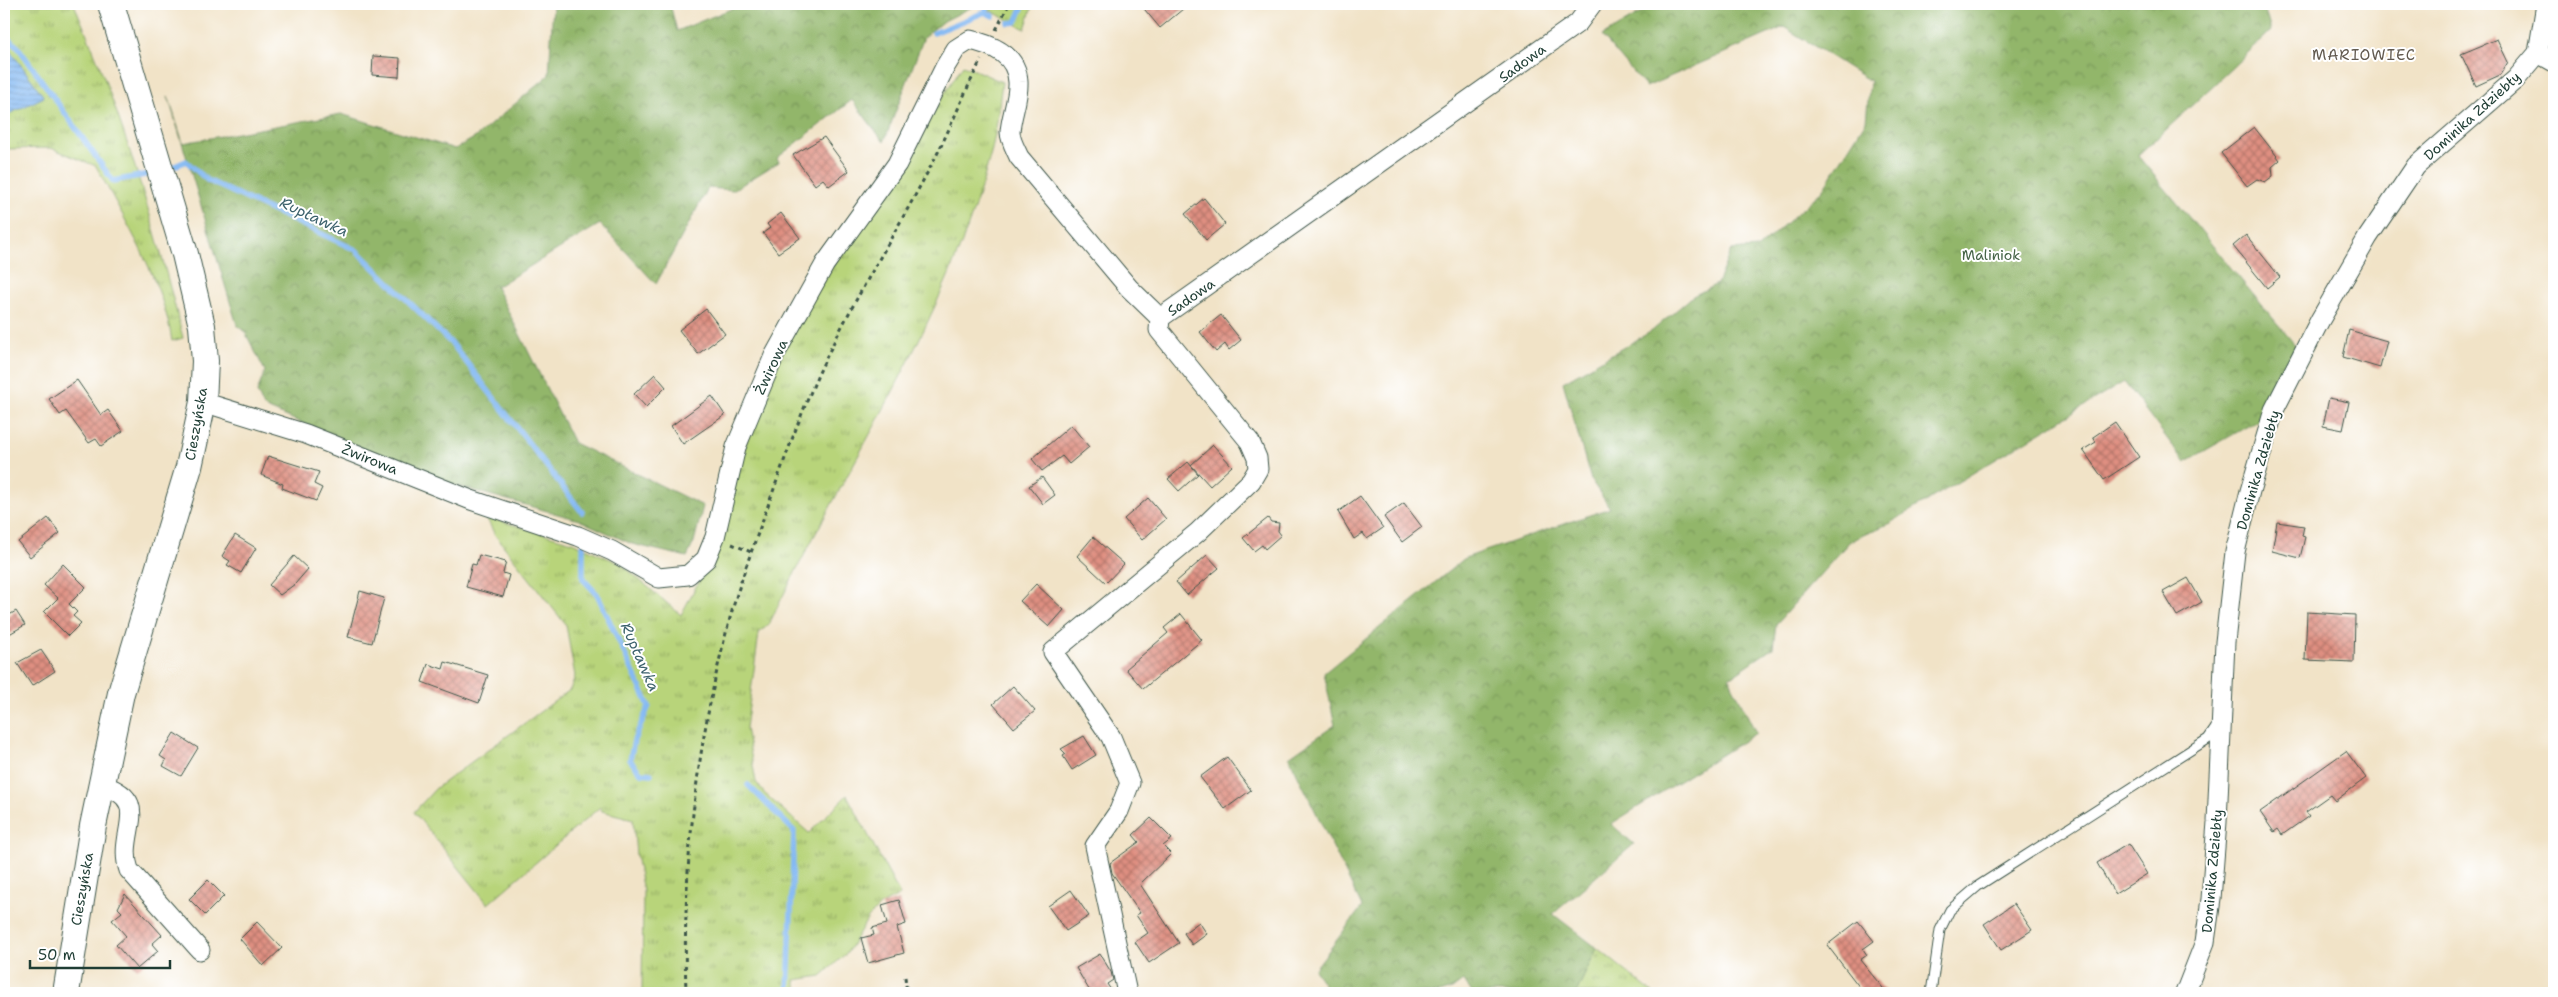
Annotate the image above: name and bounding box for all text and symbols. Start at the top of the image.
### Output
street label: Sadowa [1495,40,1549,86]
district label: MARIOWIEC [2312,45,2416,65]
street label: Dominika Zdziebły [2420,68,2524,164]
water label: Ruptawka [277,192,351,242]
park label: Maliniok [1962,246,2020,264]
street label: Sadowa [1164,274,1218,320]
street label: Żwirowa [750,336,792,397]
street label: Cieszyńska [181,386,211,462]
street label: Dominika Zdziebły [2232,408,2284,532]
street label: Żwirowa [339,440,401,478]
water label: Ruptawka [616,620,664,694]
street label: Dominika Zdziebły [2198,808,2226,934]
street label: Cieszyńska [67,851,97,927]
scale bar [30,937,170,969]
text: 50 m [38,945,76,965]

